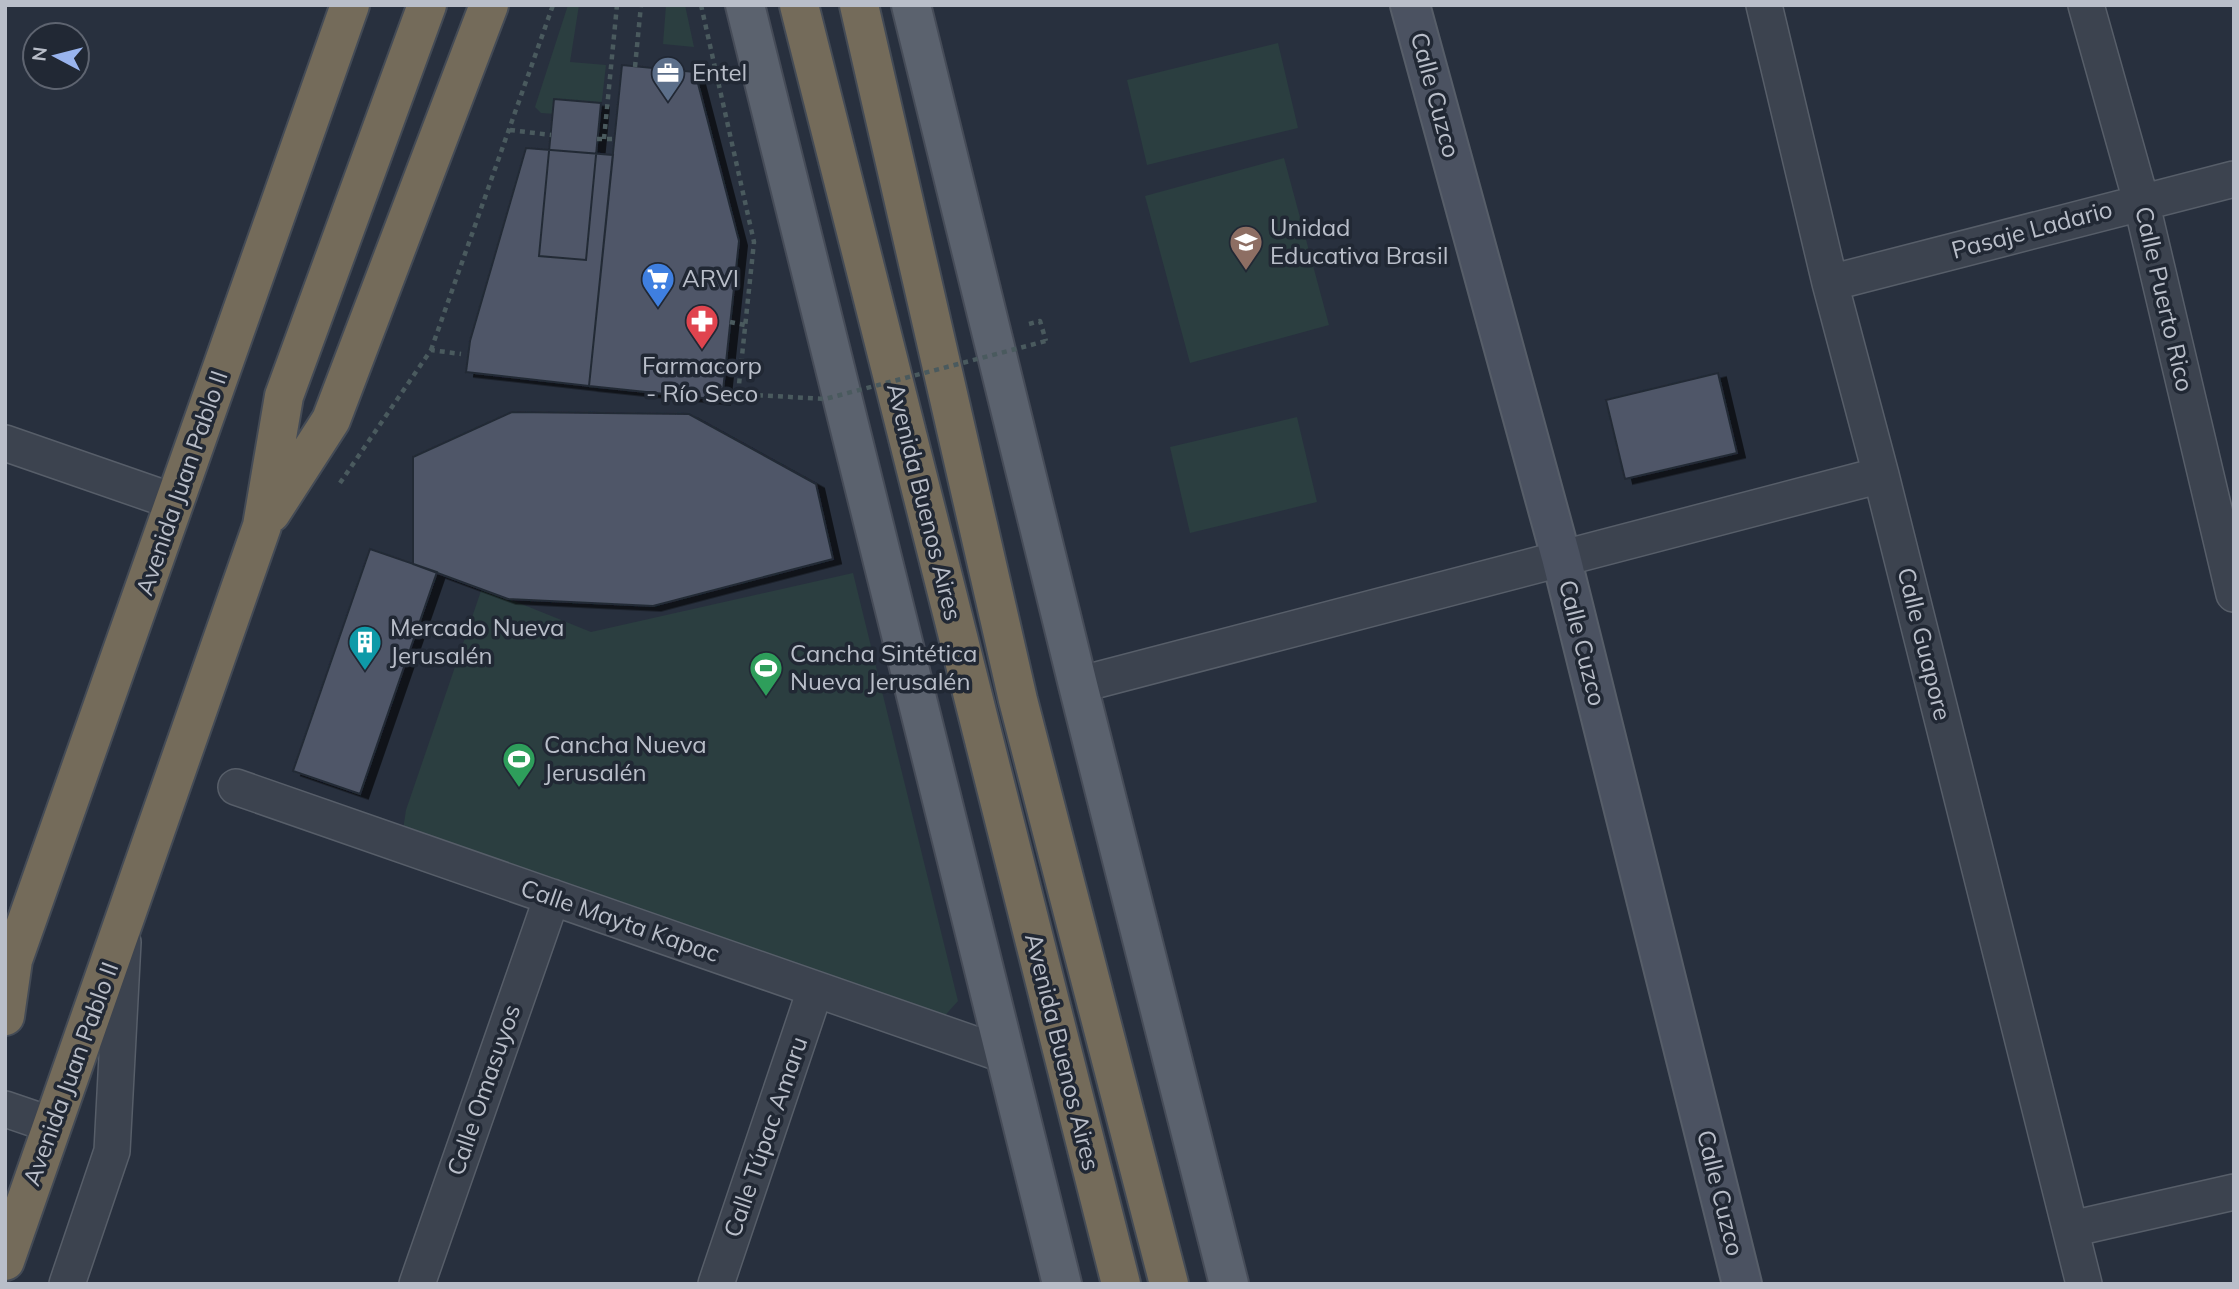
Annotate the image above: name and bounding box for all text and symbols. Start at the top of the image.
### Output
north arrow [21,21,91,91]
street label: Calle Cuzco [1405,29,1467,161]
text: N [26,45,52,63]
office icon: Entel [649,54,687,103]
place label: Entel [692,57,747,87]
street label: Pasaje Ladario [1948,193,2115,265]
street label: Calle Puerto Rico [2129,203,2201,394]
place label: Unidad Educativa Brasil [1270,212,1448,270]
school or university icon: Unidad Educativa Brasil [1227,223,1265,272]
supermarket icon: ARVI [639,260,677,309]
place label: ARVI [682,263,739,293]
pharmacy icon: Farmacorp - Río Seco [683,302,721,351]
place label: Farmacorp - Río Seco [642,350,762,408]
street label: Avenida Juan Pablo II [128,366,234,599]
street label: Avenida Buenos Aires [881,380,969,624]
street label: Calle Guapore [1891,564,1958,723]
street label: Calle Cuzco [1553,577,1613,709]
place label: Mercado Nueva Jerusalén [390,612,564,670]
building icon: Mercado Nueva Jerusalén [346,623,384,672]
place label: Cancha Sintética Nueva Jerusalén [790,638,977,696]
sports icon: Cancha Sintética Nueva Jerusalén [747,649,785,698]
place label: Cancha Nueva Jerusalén [544,729,707,787]
sports icon: Cancha Nueva Jerusalén [500,740,538,789]
street label: Calle Mayta Kapac [517,872,724,968]
street label: Avenida Buenos Aires [1019,930,1107,1174]
street label: Avenida Juan Pablo II [16,958,124,1190]
street label: Calle Omasuyos [440,1000,526,1179]
street label: Calle Túpac Amaru [717,1032,813,1241]
street label: Calle Cuzco [1691,1127,1751,1259]

